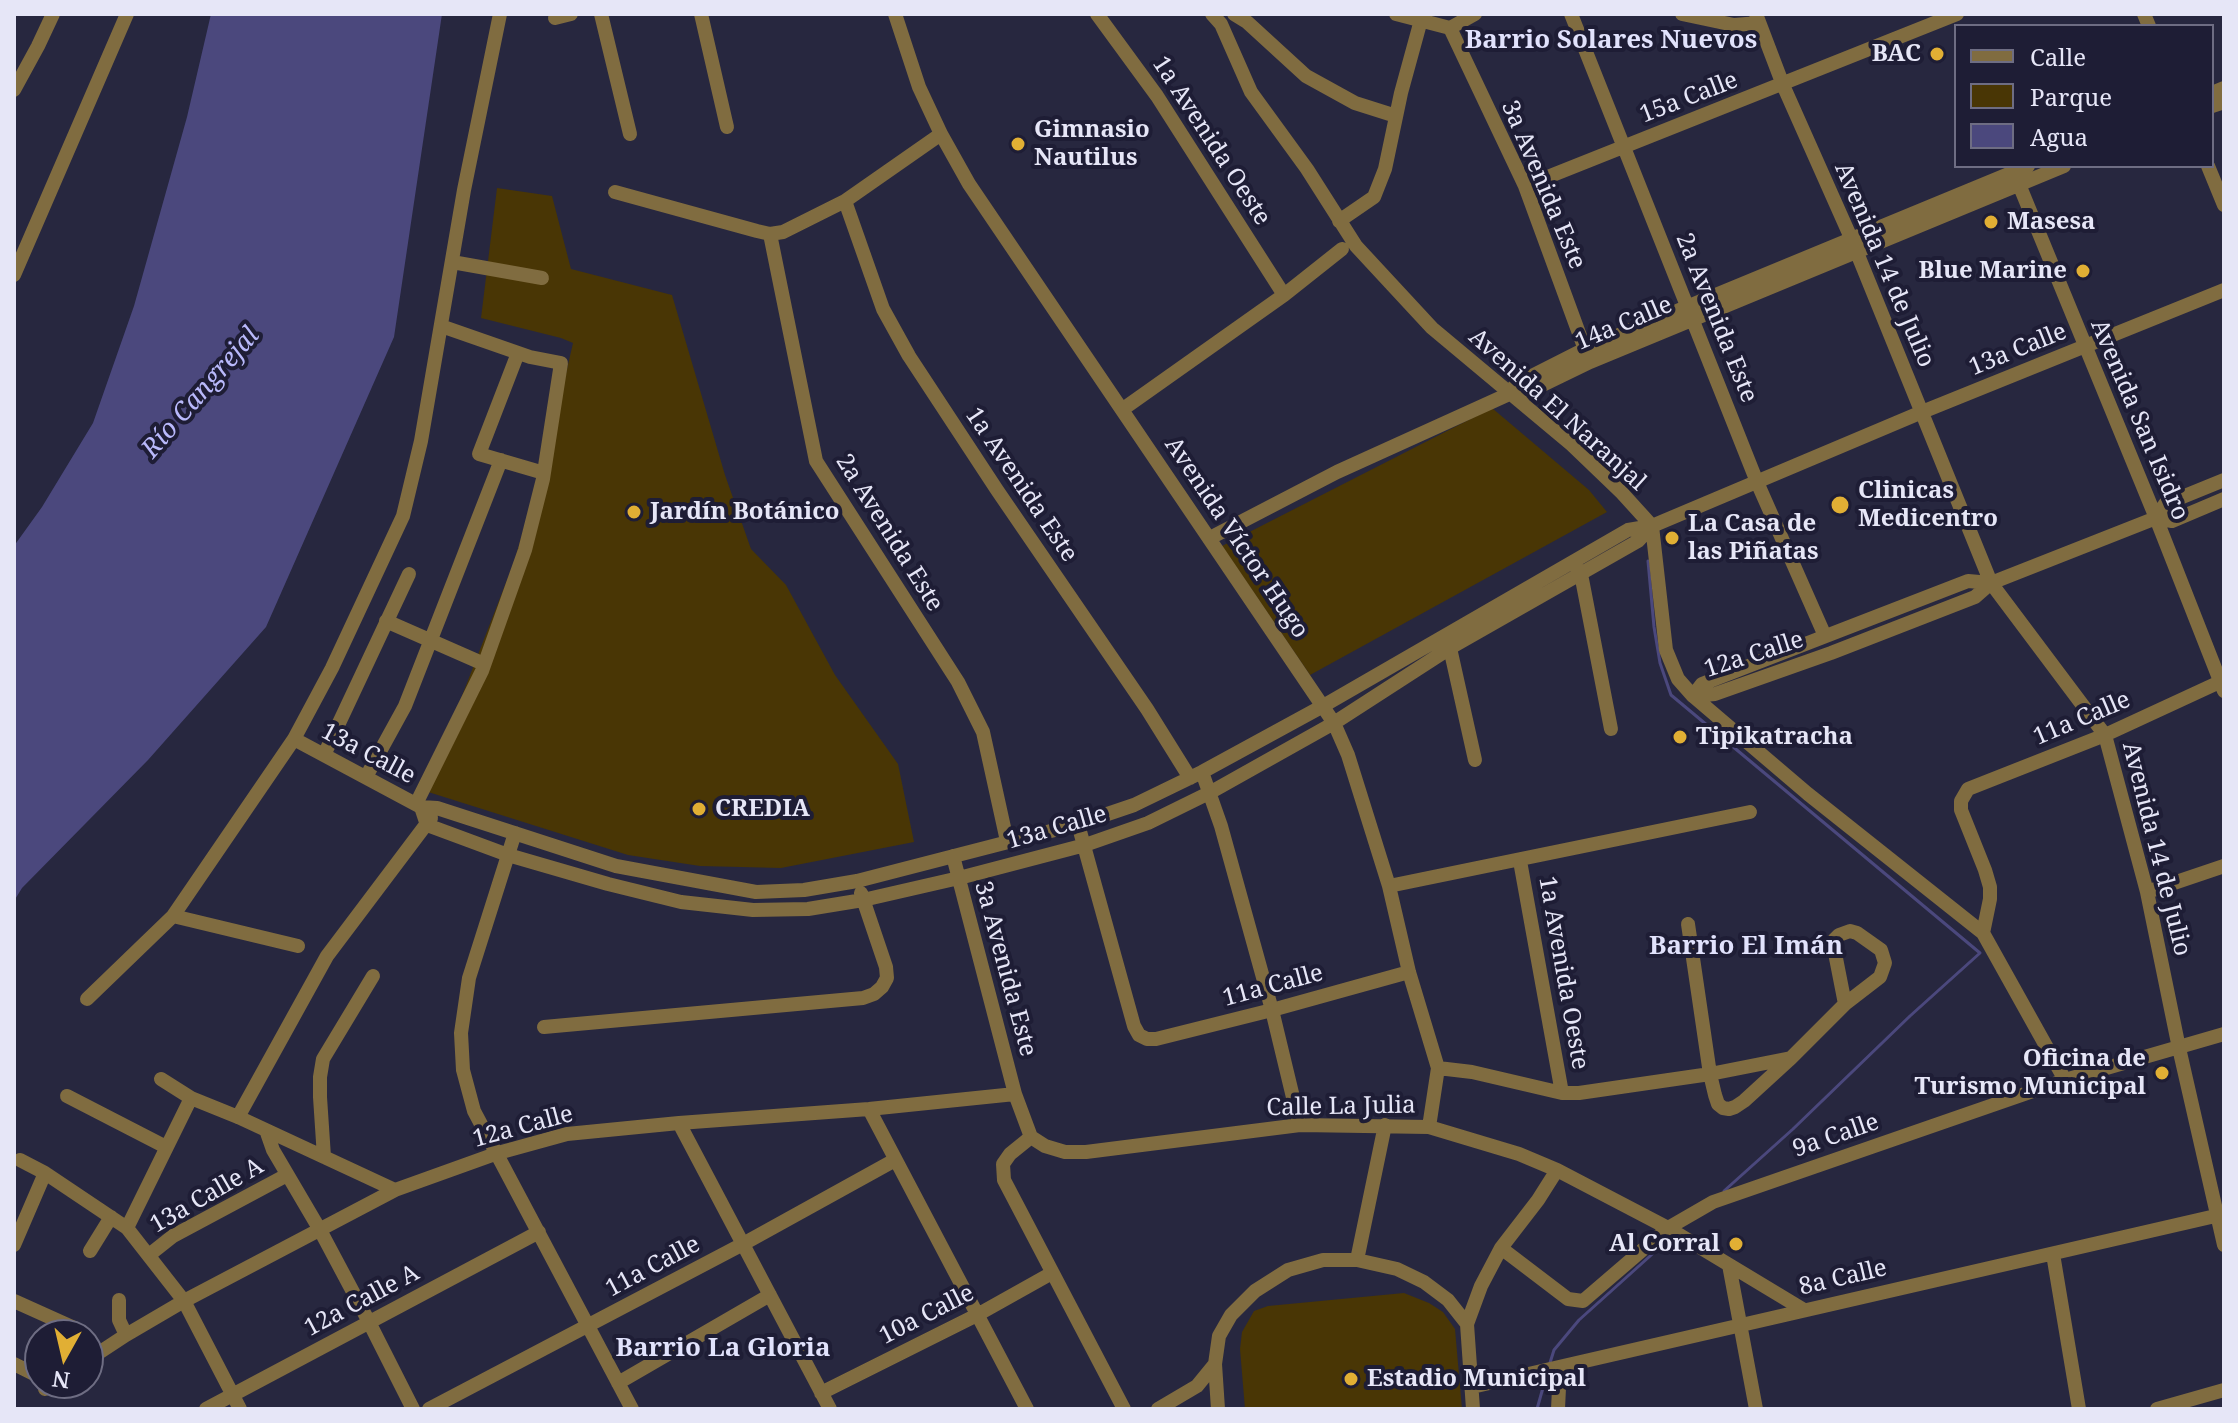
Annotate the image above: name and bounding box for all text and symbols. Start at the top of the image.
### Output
legend [1954,24,2214,168]
district label: Barrio Solares Nuevos [1465,25,1757,57]
place label: BAC [1872,40,1921,68]
text: Calle [2030,40,2086,73]
marker: BAC [1928,45,1946,63]
street label: 1a Avenida Oeste [1146,51,1276,231]
street label: 15a Calle [1636,66,1742,130]
text: Parque [2030,80,2112,113]
street label: 3a Avenida Este [1495,96,1591,274]
place label: Gimnasio Nautilus [1034,116,1150,172]
text: Agua [2030,120,2088,153]
marker: Gimnasio Nautilus [1009,135,1027,153]
street label: Avenida 14 de Julio [1828,158,1940,372]
place label: Masesa [2007,208,2095,236]
marker: Masesa [1982,213,2000,231]
street label: 2a Avenida Este [1669,229,1763,407]
place label: Blue Marine [1918,257,2067,285]
marker: Blue Marine [2074,262,2092,280]
street label: 14a Calle [1571,291,1677,357]
street label: Avenida San Isidro [2084,315,2194,525]
street label: 13a Calle [1965,317,2071,383]
water label: Río Cangrejal [136,321,266,465]
street label: Avenida El Naranjal [1463,323,1651,497]
street label: 1a Avenida Este [959,402,1083,568]
street label: Avenida Víctor Hugo [1158,432,1314,644]
street label: 2a Avenida Este [829,449,949,617]
place label: Clinicas Medicentro [1858,477,1998,533]
marker: Clinicas Medicentro [1829,494,1851,516]
place label: Jardín Botánico [650,498,840,526]
marker: Jardín Botánico [625,503,643,521]
place label: La Casa de las Piñatas [1688,510,1818,566]
marker: La Casa de las Piñatas [1663,529,1681,547]
street label: 12a Calle [1701,625,1807,685]
street label: 11a Calle [2029,686,2135,752]
street label: 13a Calle [316,717,420,791]
place label: Tipikatracha [1696,723,1853,751]
marker: Tipikatracha [1671,728,1689,746]
street label: Avenida 14 de Julio [2115,739,2197,959]
place label: CREDIA [715,795,810,823]
marker: CREDIA [690,800,708,818]
street label: 13a Calle [1004,800,1110,856]
street label: 1a Avenida Oeste [1532,874,1594,1072]
street label: 3a Avenida Este [968,878,1042,1060]
district label: Barrio El Imán [1649,931,1843,963]
street label: 11a Calle [1220,959,1326,1013]
place label: Oficina de Turismo Municipal [1914,1045,2146,1101]
marker: Oficina de Turismo Municipal [2153,1064,2171,1082]
street label: Calle La Julia [1266,1091,1416,1123]
street label: 12a Calle [470,1100,576,1154]
street label: 9a Calle [1789,1108,1883,1164]
street label: 13a Calle A [145,1152,269,1240]
street label: 11a Calle [601,1230,705,1304]
place label: Al Corral [1609,1230,1720,1258]
marker: Al Corral [1727,1235,1745,1253]
street label: 8a Calle [1796,1254,1890,1302]
street label: 12a Calle A [300,1259,424,1343]
street label: 10a Calle [875,1279,979,1351]
north arrow [24,1319,104,1399]
district label: Barrio La Gloria [616,1333,830,1365]
text: N [50,1365,72,1397]
place label: Estadio Municipal [1367,1365,1586,1393]
marker: Estadio Municipal [1342,1370,1360,1388]

